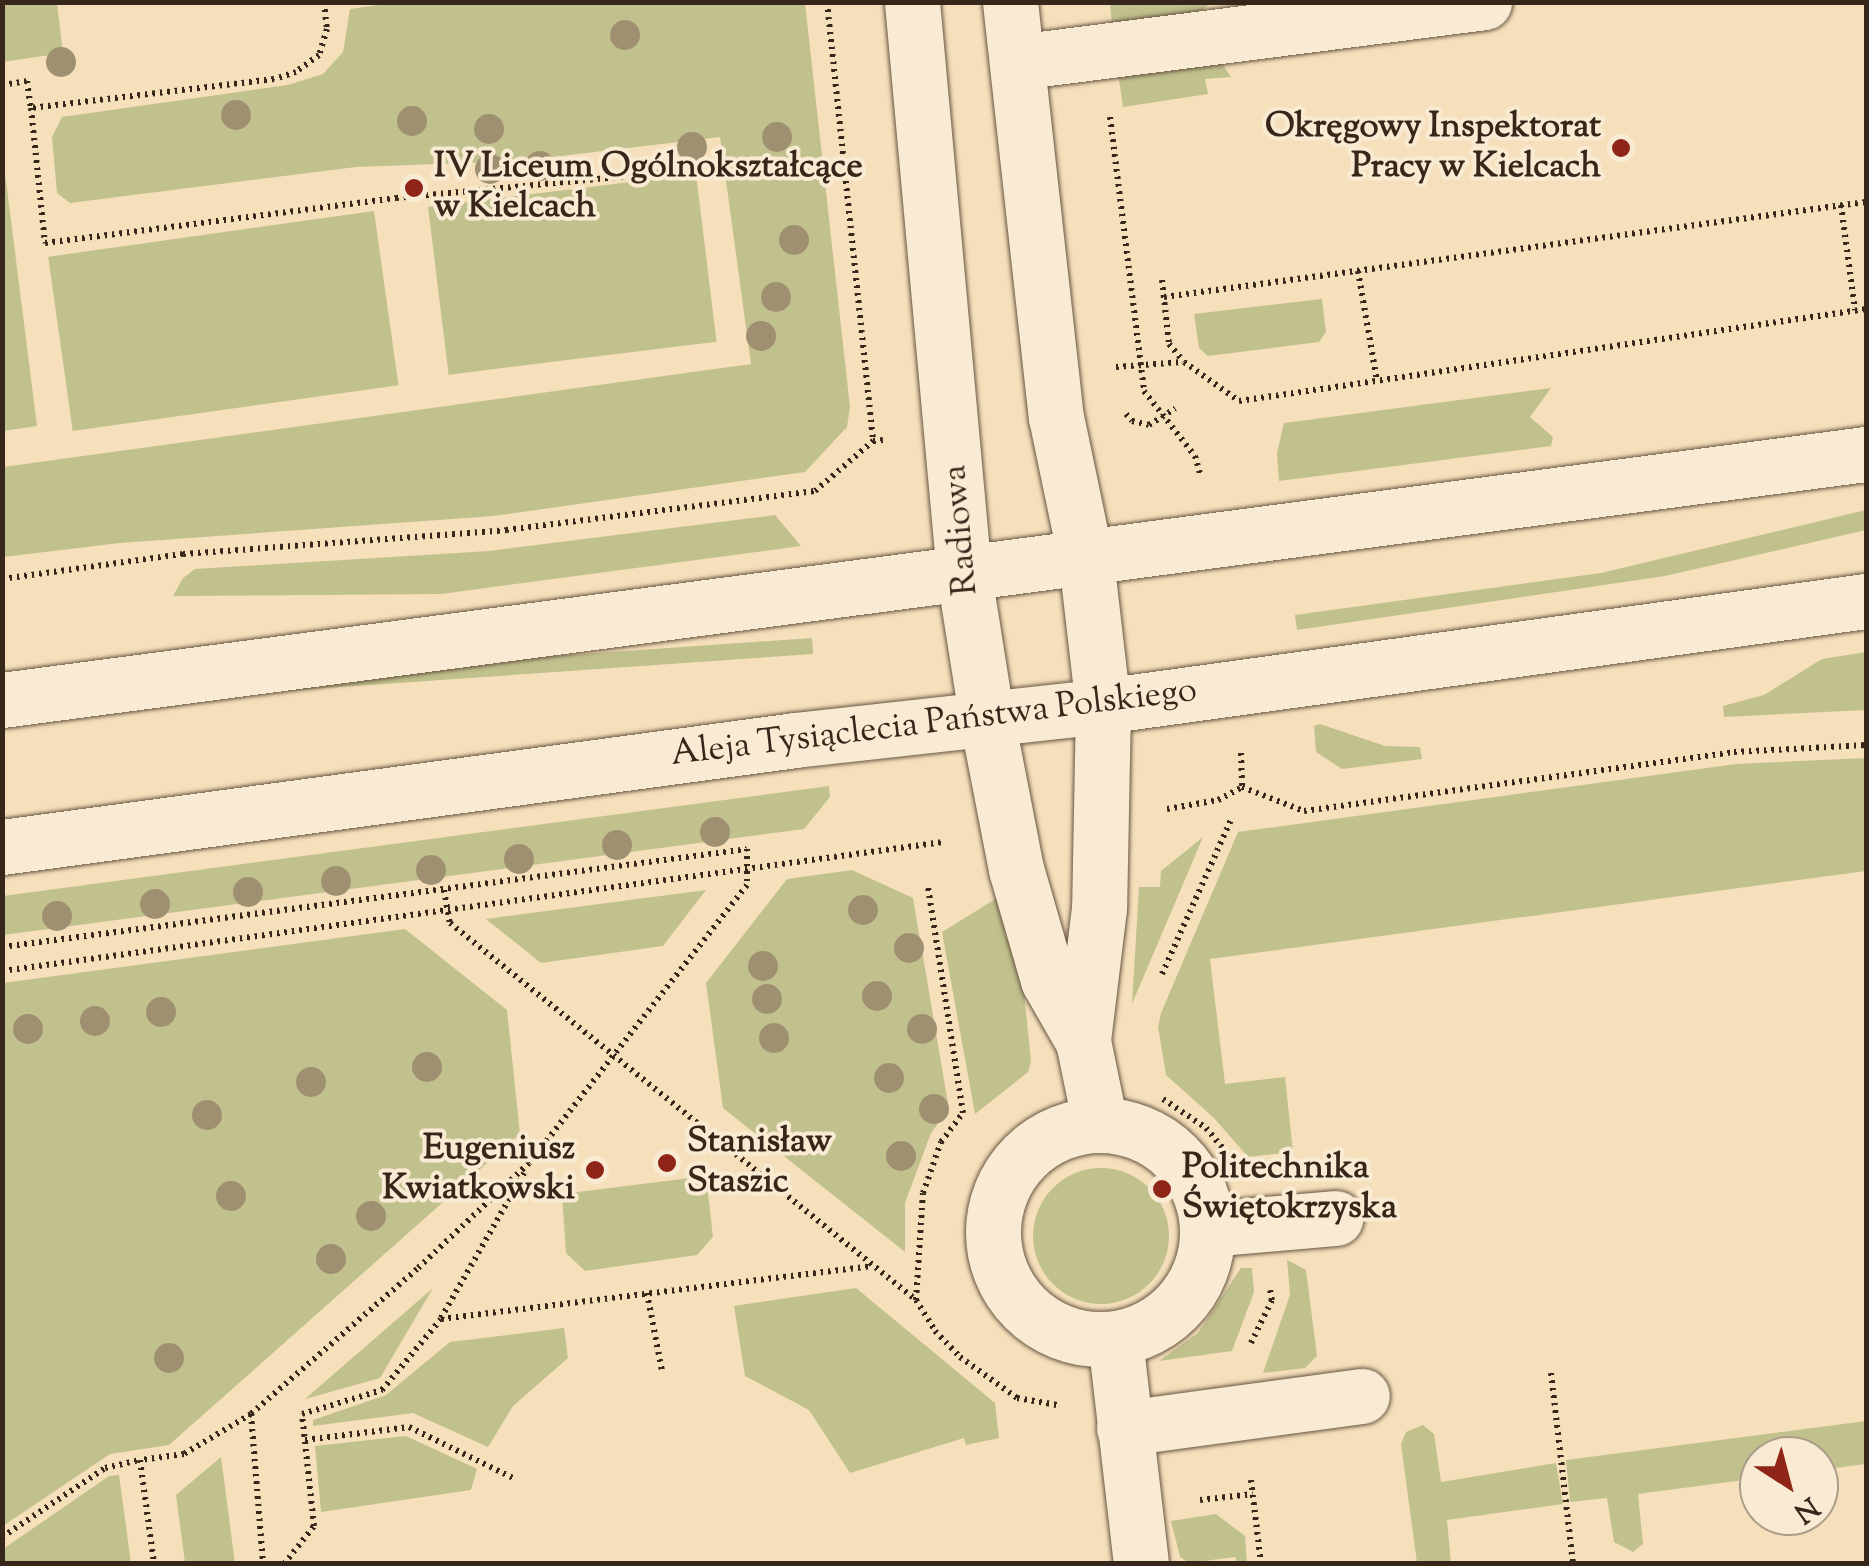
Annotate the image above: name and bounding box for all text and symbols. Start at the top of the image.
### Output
place label: Okręgowy Inspektorat Pracy w Kielcach [1265,107,1601,189]
marker: Okręgowy Inspektorat Pracy w Kielcach [1610,137,1632,159]
place label: IV Liceum Ogólnokształcące w Kielcach [434,147,863,229]
marker: IV Liceum Ogólnokształcące w Kielcach [403,177,425,199]
street label: Radiowa [935,463,989,597]
street label: Aleja Tysiąclecia Państwa Polskiego [669,671,1199,777]
place label: Stanisław Staszic [687,1122,832,1204]
place label: Eugeniusz Kwiatkowski [382,1129,575,1211]
place label: Politechnika Świętokrzyska [1182,1148,1397,1230]
marker: Stanisław Staszic [656,1152,678,1174]
marker: Eugeniusz Kwiatkowski [584,1159,606,1181]
marker: Politechnika Świętokrzyska [1151,1178,1173,1200]
north arrow [1739,1436,1839,1536]
text: N [1785,1486,1826,1531]

